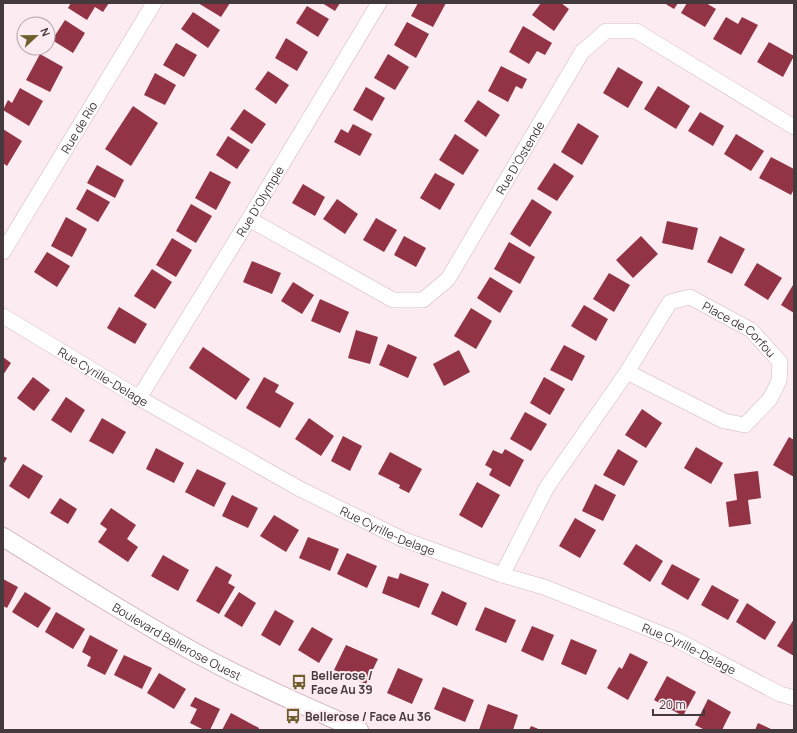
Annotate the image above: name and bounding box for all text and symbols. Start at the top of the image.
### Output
north arrow [16,16,56,56]
text: N [37,26,54,39]
street label: Rue de Rio [56,98,101,156]
street label: Rue D'Ostende [491,118,548,197]
street label: Rue D'Olympie [232,163,288,240]
street label: Place de Corfou [700,297,780,361]
street label: Rue Cyrille-Delage [55,343,151,410]
street label: Rue Cyrille-Delage [338,502,438,559]
street label: Boulevard Bellerose Ouest [109,598,245,684]
street label: Rue Cyrille-Delage [640,618,739,678]
place label: Bellerose / Face Au 39 [311,667,373,698]
bus stop icon: Bellerose / Face Au 39 [290,673,308,691]
scale bar [653,691,704,717]
text: 20 m [659,696,686,713]
bus stop icon: Bellerose / Face Au 36 [284,707,302,725]
place label: Bellerose / Face Au 36 [305,708,431,725]

